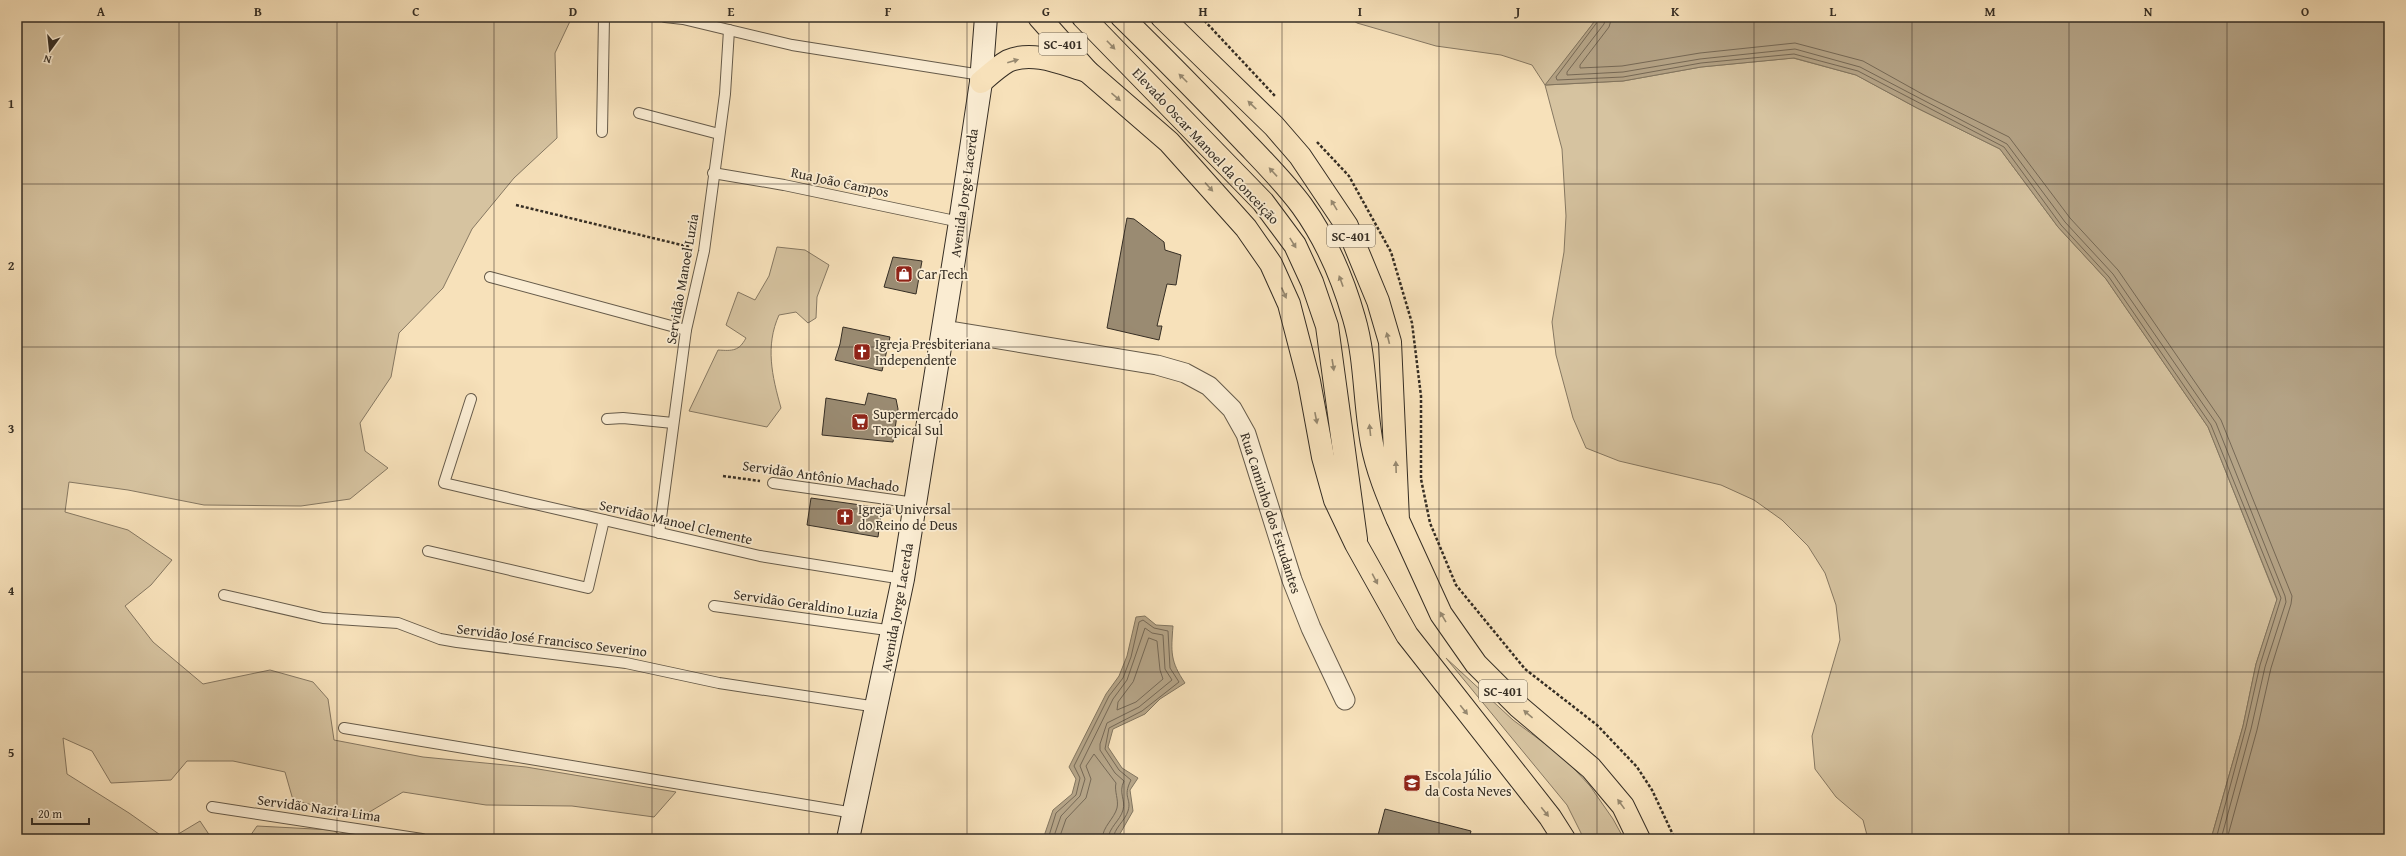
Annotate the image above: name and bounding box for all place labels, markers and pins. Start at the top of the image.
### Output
shop icon: Car Tech [894,264,914,284]
place label: Car Tech [917,264,968,284]
place label: Igreja Presbiteriana Independente [875,334,991,370]
church icon: Igreja Presbiteriana Independente [852,342,872,362]
place label: Supermercado Tropical Sul [873,404,958,440]
supermarket icon: Supermercado Tropical Sul [850,412,870,432]
place label: Igreja Universal do Reino de Deus [858,499,958,535]
church icon: Igreja Universal do Reino de Deus [835,507,855,527]
place label: Escola Júlio da Costa Neves [1425,765,1512,801]
school or university icon: Escola Júlio da Costa Neves [1402,773,1422,793]

